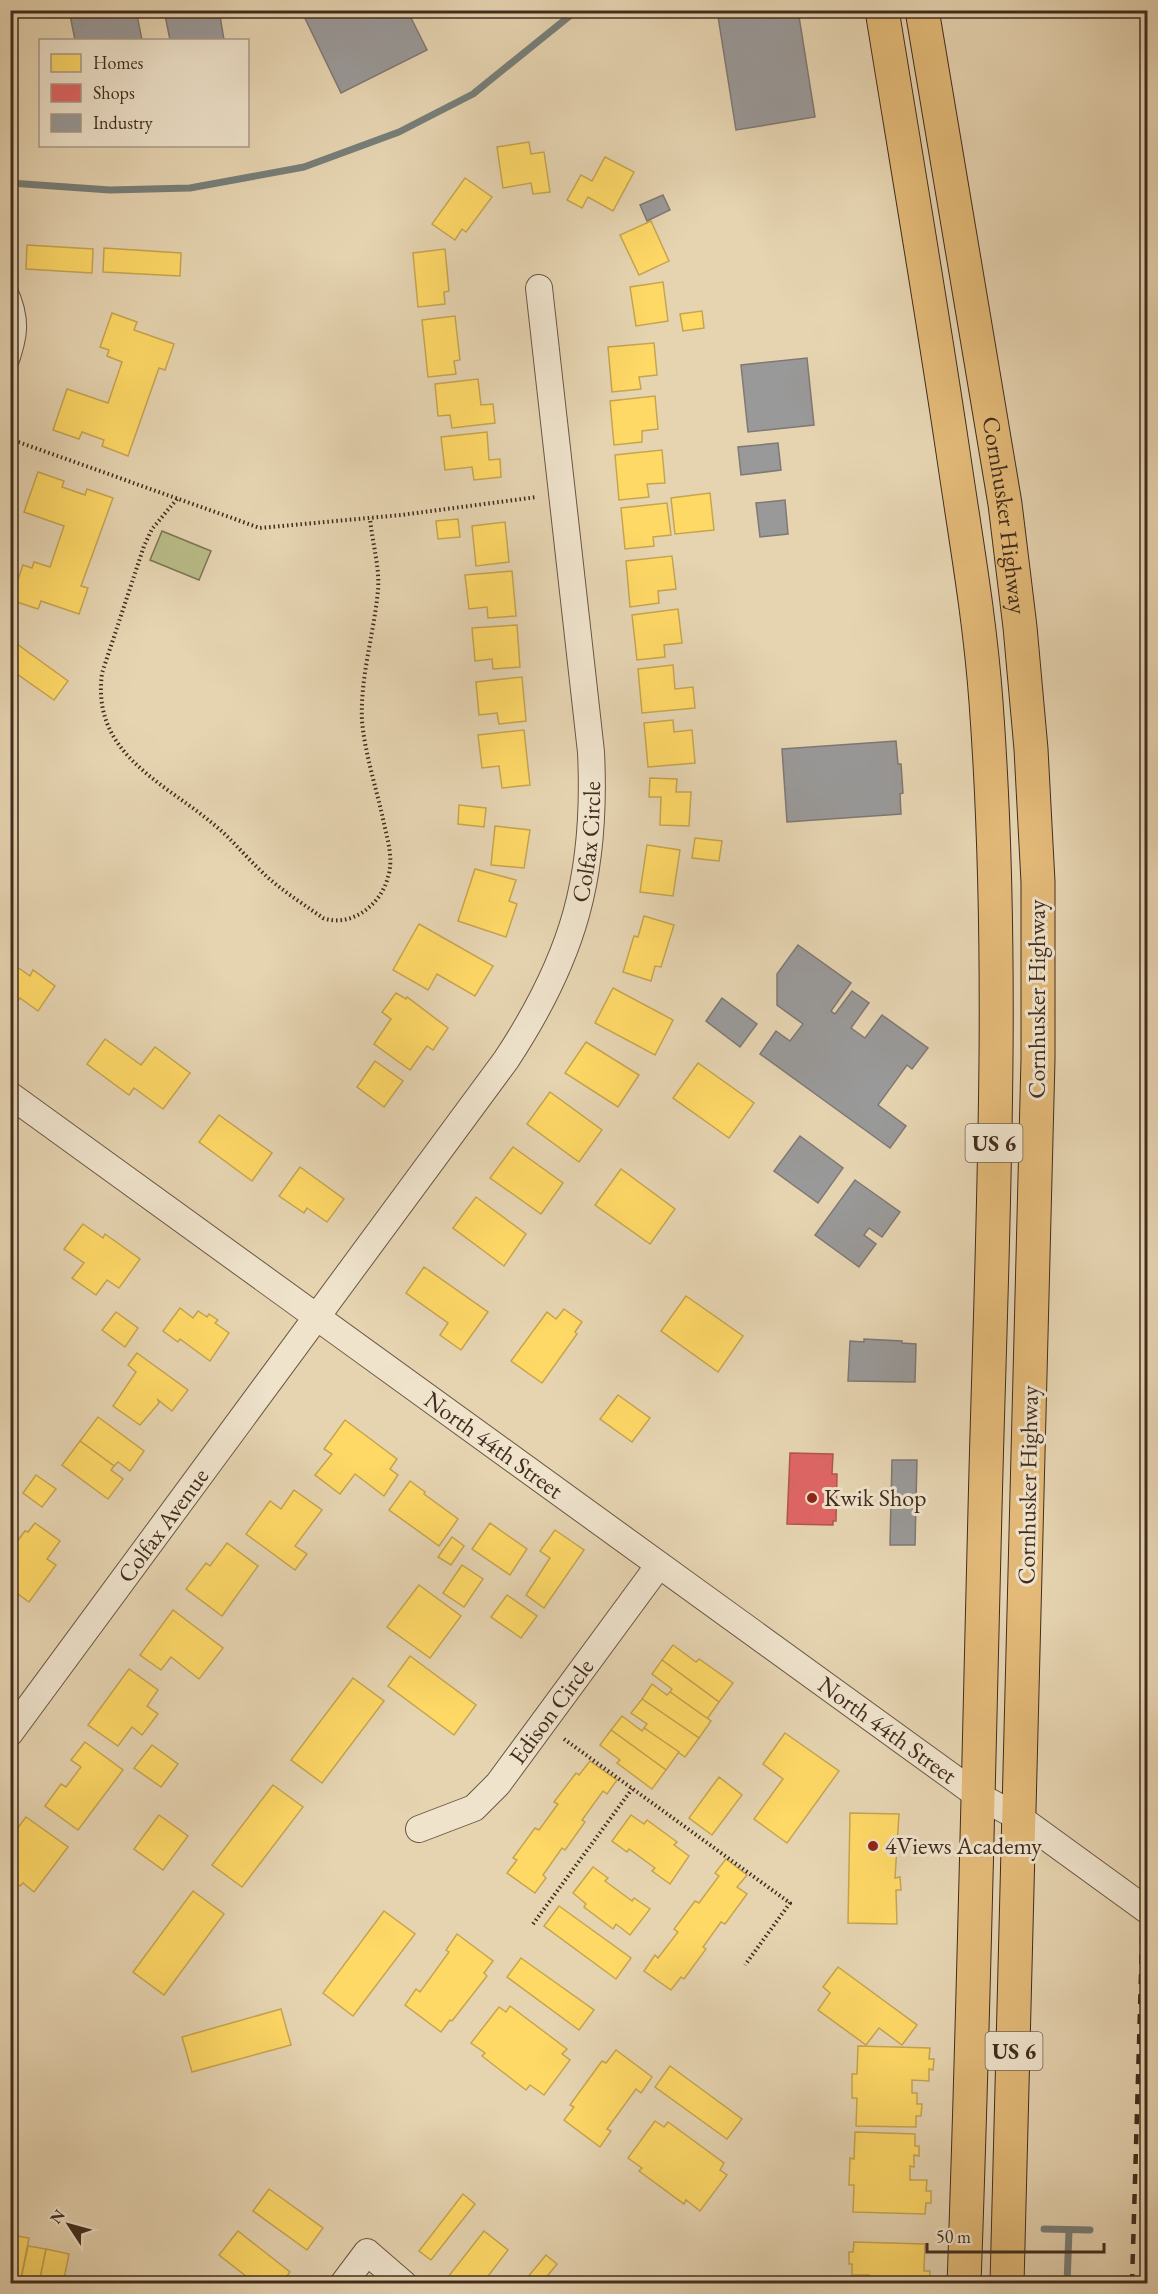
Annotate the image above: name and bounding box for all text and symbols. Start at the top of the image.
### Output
legend [39,39,249,147]
text: Homes [93,51,144,74]
text: Shops [93,81,135,104]
text: Industry [93,111,153,134]
street label: Cornhusker Highway [976,414,1034,616]
street label: Colfax Circle [564,781,607,905]
street label: Cornhusker Highway [1021,899,1052,1099]
road number: US 6 [966,1124,1022,1162]
street label: North 44th Street [418,1384,570,1506]
street label: Cornhusker Highway [1010,1385,1045,1585]
street label: Colfax Avenue [110,1461,215,1589]
place label: Kwik Shop [824,1482,927,1513]
marker: Kwik Shop [805,1491,819,1505]
street label: Edison Circle [502,1652,600,1770]
street label: North 44th Street [812,1669,964,1791]
place label: 4Views Academy [885,1830,1042,1861]
marker: 4Views Academy [866,1839,880,1853]
road number: US 6 [986,2032,1042,2070]
north arrow [39,2195,99,2255]
text: N [45,2205,70,2228]
scale bar [927,2216,1104,2254]
text: 50 m [936,2225,971,2248]

